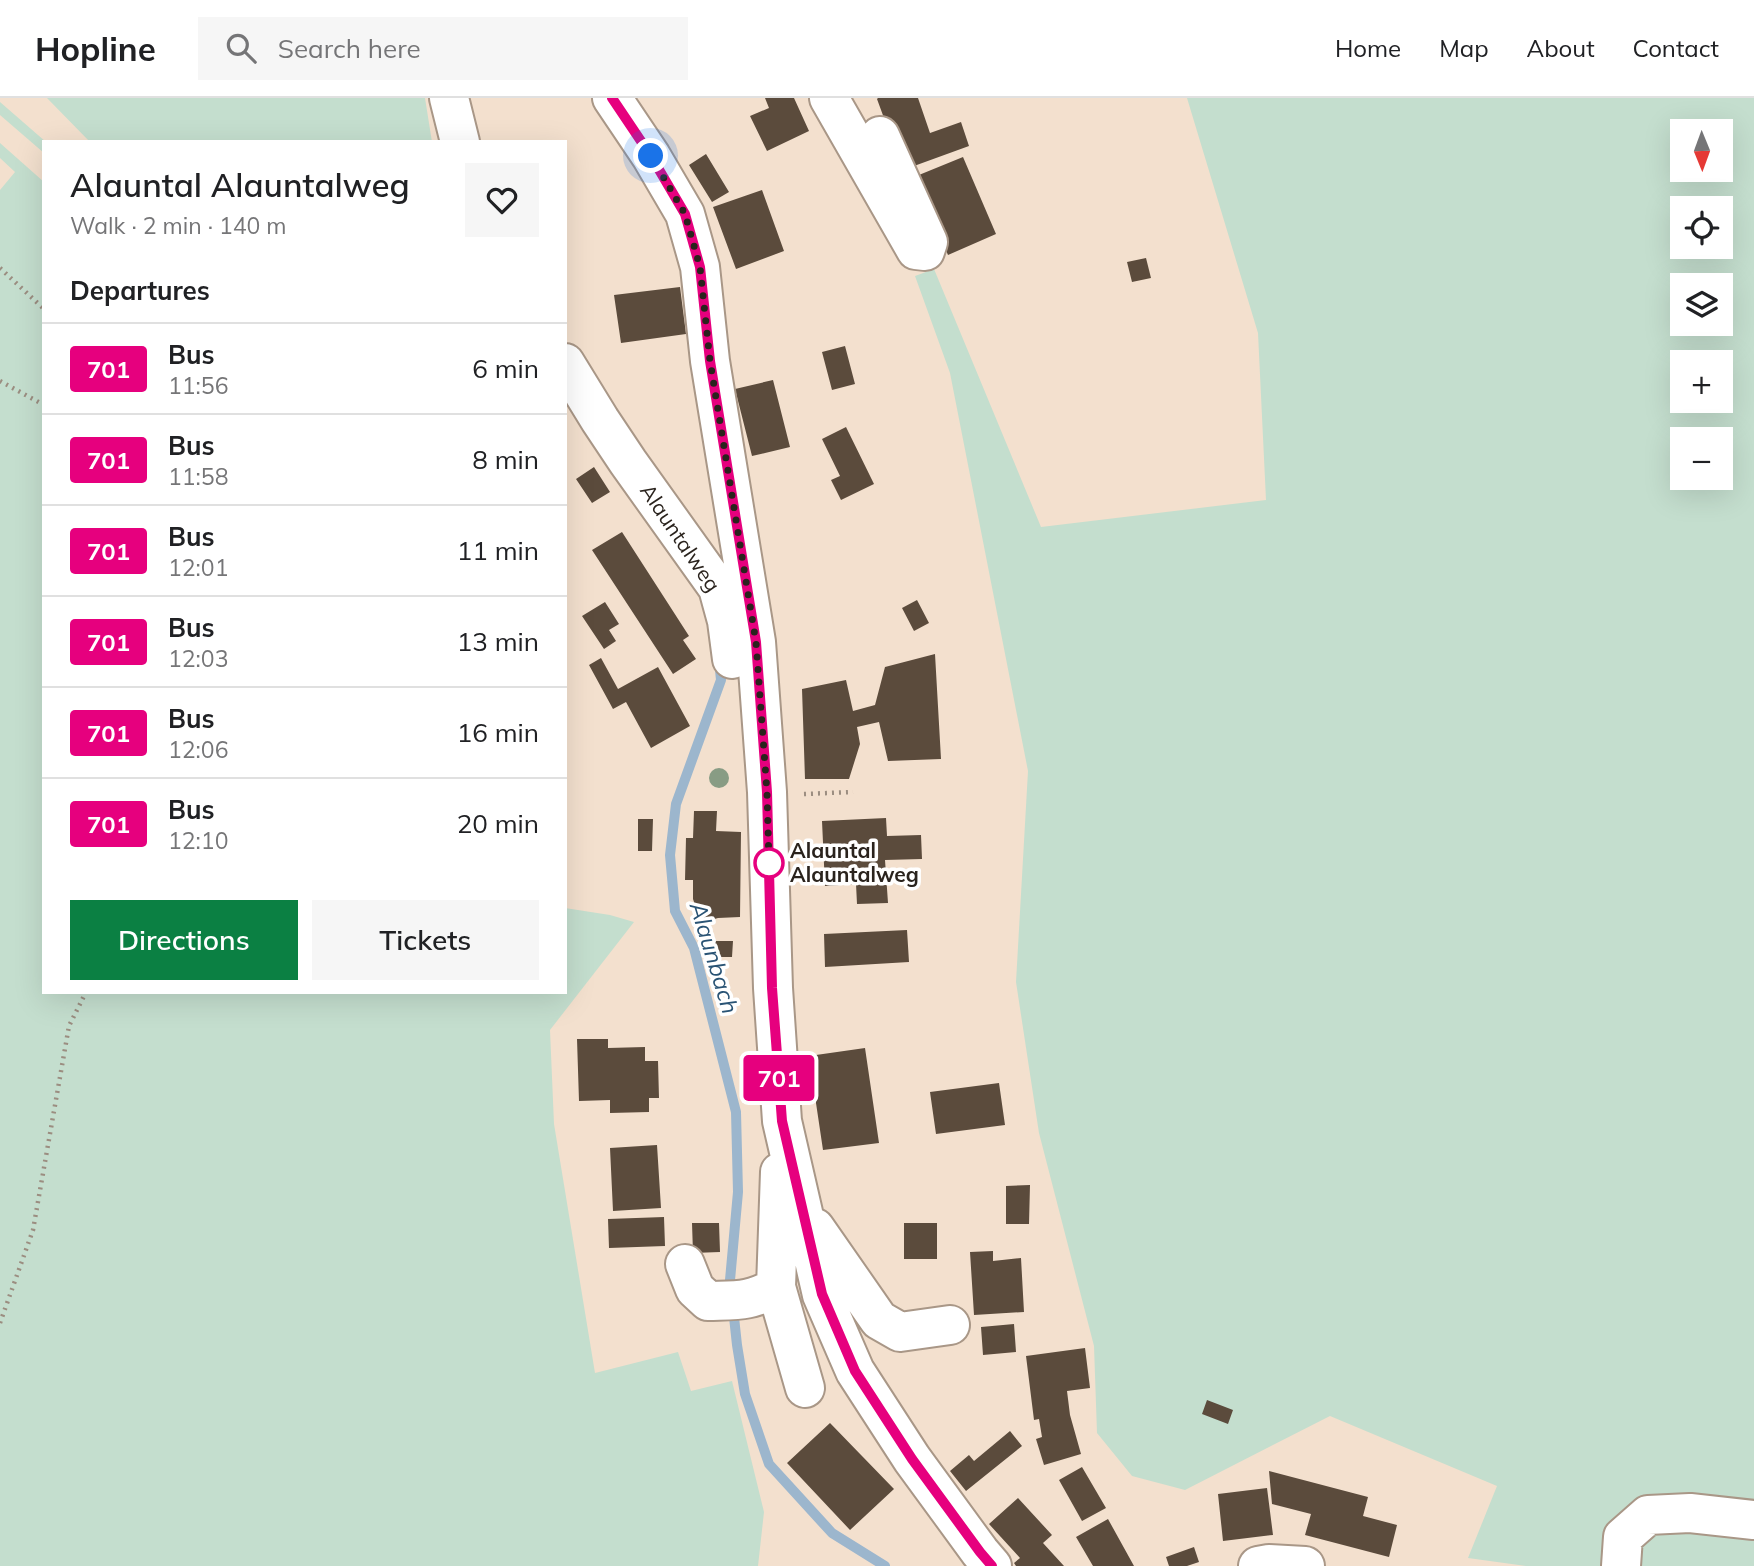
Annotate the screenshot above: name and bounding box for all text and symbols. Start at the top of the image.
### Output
search box [198,17,688,80]
text: Hopline [35,28,156,69]
icon: search [222,29,260,67]
text: Search here [278,32,421,65]
text: Home [1335,33,1401,63]
text: Map [1439,33,1489,63]
text: About [1527,33,1595,63]
text: Contact [1633,33,1719,63]
north arrow [1670,119,1732,182]
map controls [1670,119,1733,490]
your location [633,138,668,173]
button: heart [465,163,539,237]
text: Alauntal Alauntalweg [70,164,410,205]
button: locate [1670,196,1733,259]
text: Walk · 2 min · 140 m [70,211,287,240]
button: layers [1670,273,1733,336]
text: Departures [70,274,210,307]
text: Bus [168,338,214,371]
button: + [1670,350,1733,413]
text: 6 min [472,352,539,385]
text: 701 [87,354,130,384]
text: 11:56 [168,371,228,400]
button: − [1670,427,1733,490]
text: Bus [168,429,214,462]
text: 8 min [472,443,539,476]
text: 701 [87,445,130,475]
text: 11:58 [168,462,228,491]
street label: Alauntalweg [635,479,726,596]
text: Bus [168,520,214,553]
text: 11 min [457,534,539,567]
text: 701 [87,536,130,566]
text: 12:01 [168,553,228,582]
text: Bus [168,611,214,644]
text: 13 min [457,625,539,658]
text: 701 [87,627,130,657]
text: 12:03 [168,644,228,673]
text: Bus [168,702,214,735]
text: 16 min [457,716,539,749]
text: 701 [87,718,130,748]
text: 12:06 [168,735,228,764]
text: Bus [168,793,214,826]
text: 20 min [457,807,539,840]
text: 701 [87,809,130,839]
text: 12:10 [168,826,228,855]
place label: Alauntal Alauntalweg [790,837,919,887]
marker: Alauntal Alauntalweg [754,848,784,878]
water label: Alaunbach [683,897,745,1017]
button: Directions [70,900,298,980]
button: Tickets [312,900,539,980]
line badge: 701 [739,1055,819,1101]
text: 701 [757,1063,801,1093]

